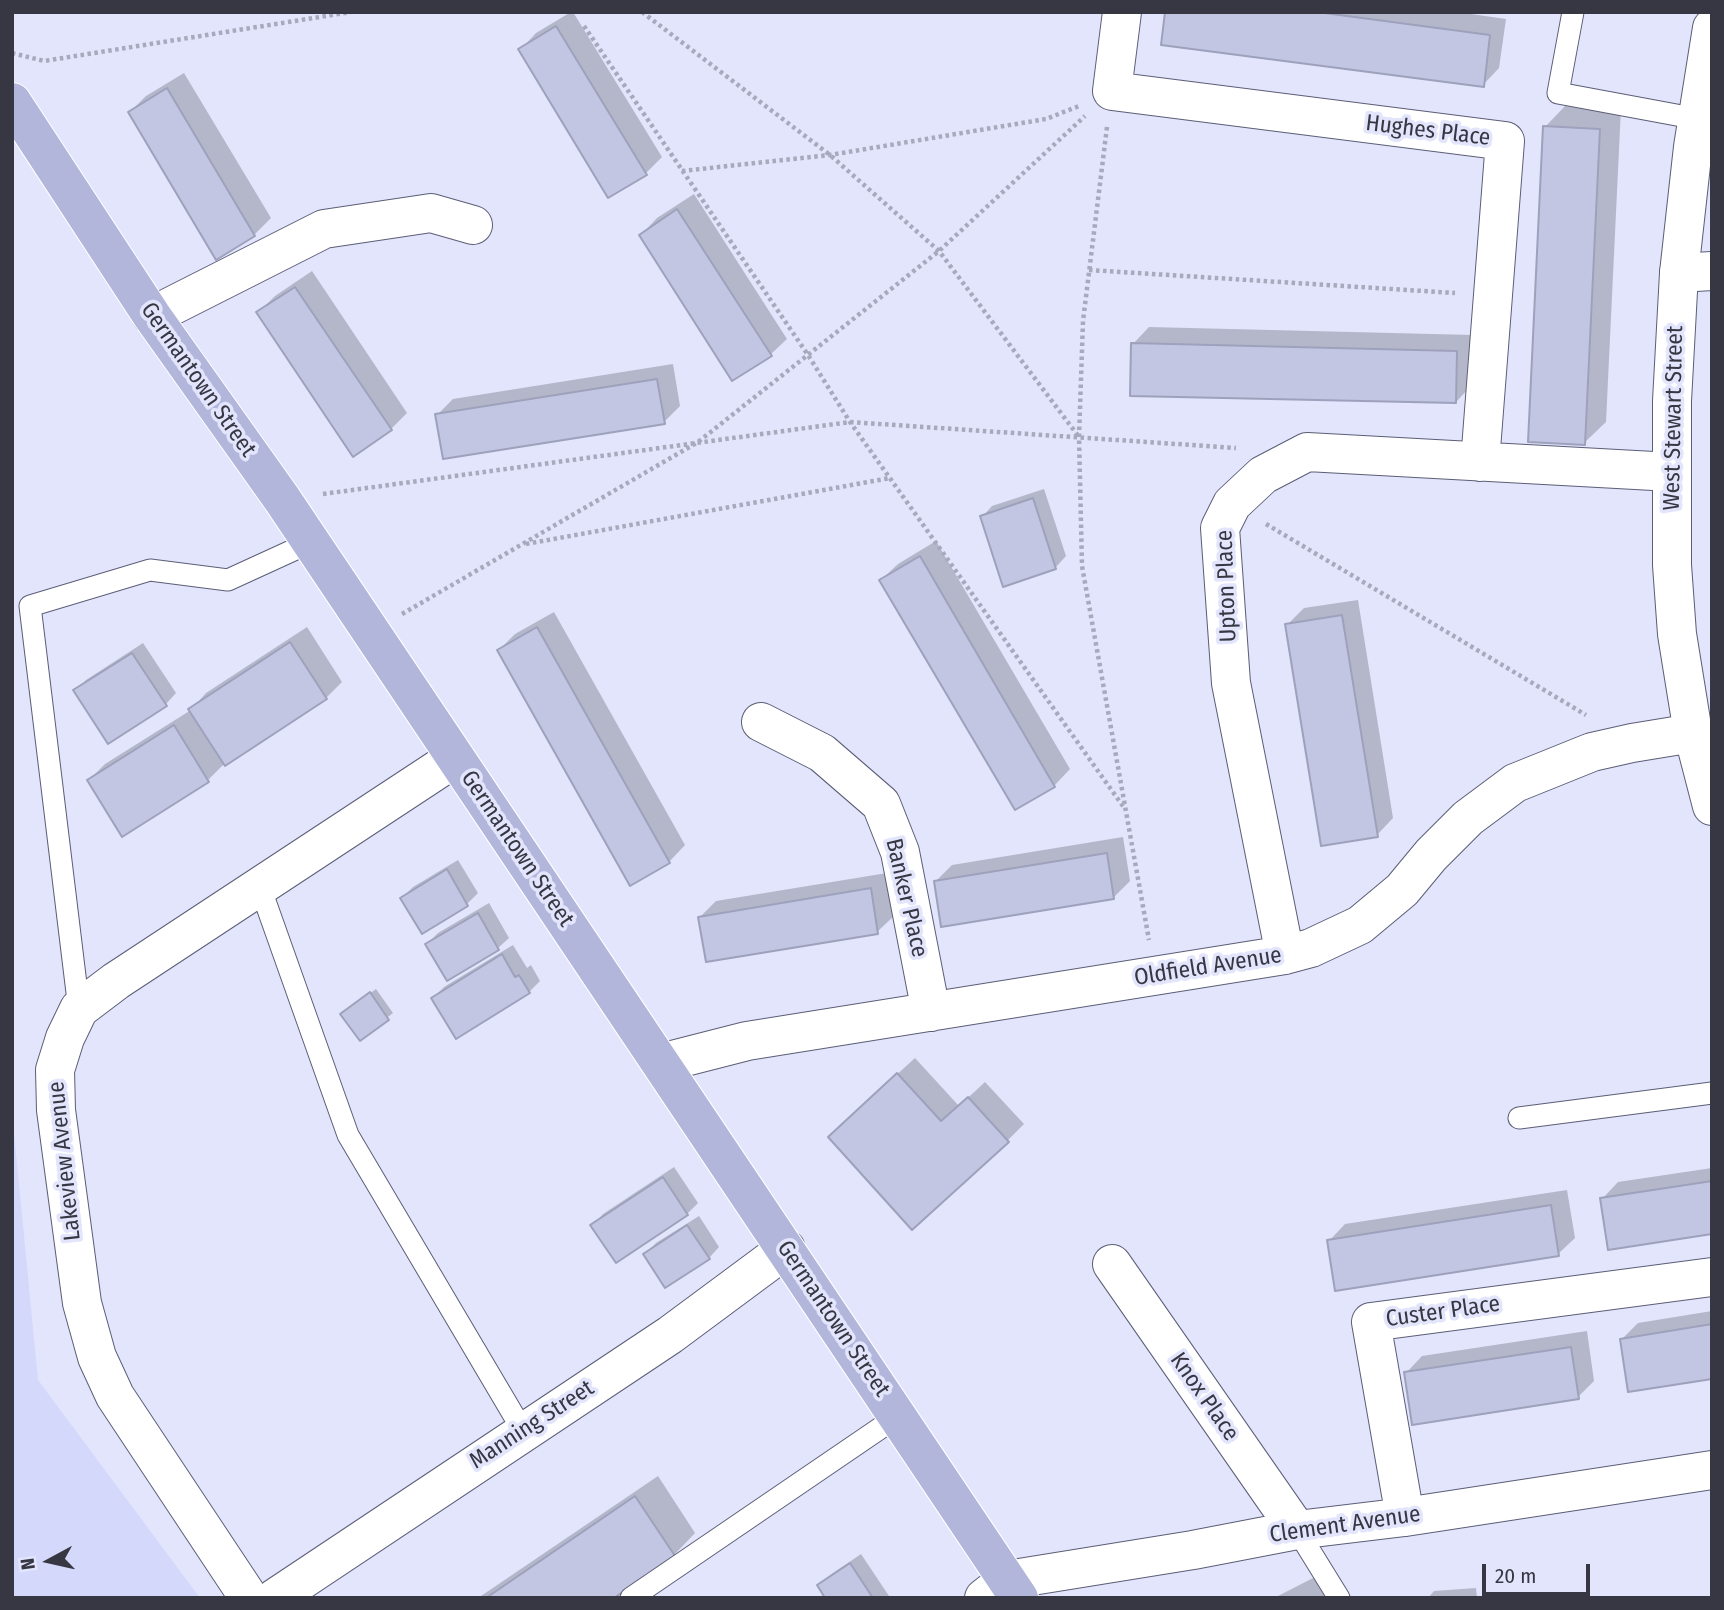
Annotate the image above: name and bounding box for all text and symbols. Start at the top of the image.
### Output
street label: Hughes Place [1364,110,1492,152]
street label: Germantown Street [134,298,262,462]
street label: West Stewart Street [1659,325,1689,511]
street label: Upton Place [1211,529,1243,643]
street label: Germantown Street [455,766,579,932]
street label: Banker Place [879,836,933,960]
street label: Oldfield Avenue [1132,942,1284,992]
street label: Lakeview Avenue [43,1080,87,1242]
street label: Germantown Street [771,1236,895,1402]
street label: Custer Place [1384,1290,1502,1334]
street label: Knox Place [1164,1348,1244,1446]
street label: Manning Street [465,1375,599,1475]
street label: Clement Avenue [1268,1501,1422,1549]
north arrow [14,1526,84,1596]
scale bar [1486,1550,1594,1594]
text: N [16,1557,40,1571]
text: 20 m [1495,1563,1536,1589]

